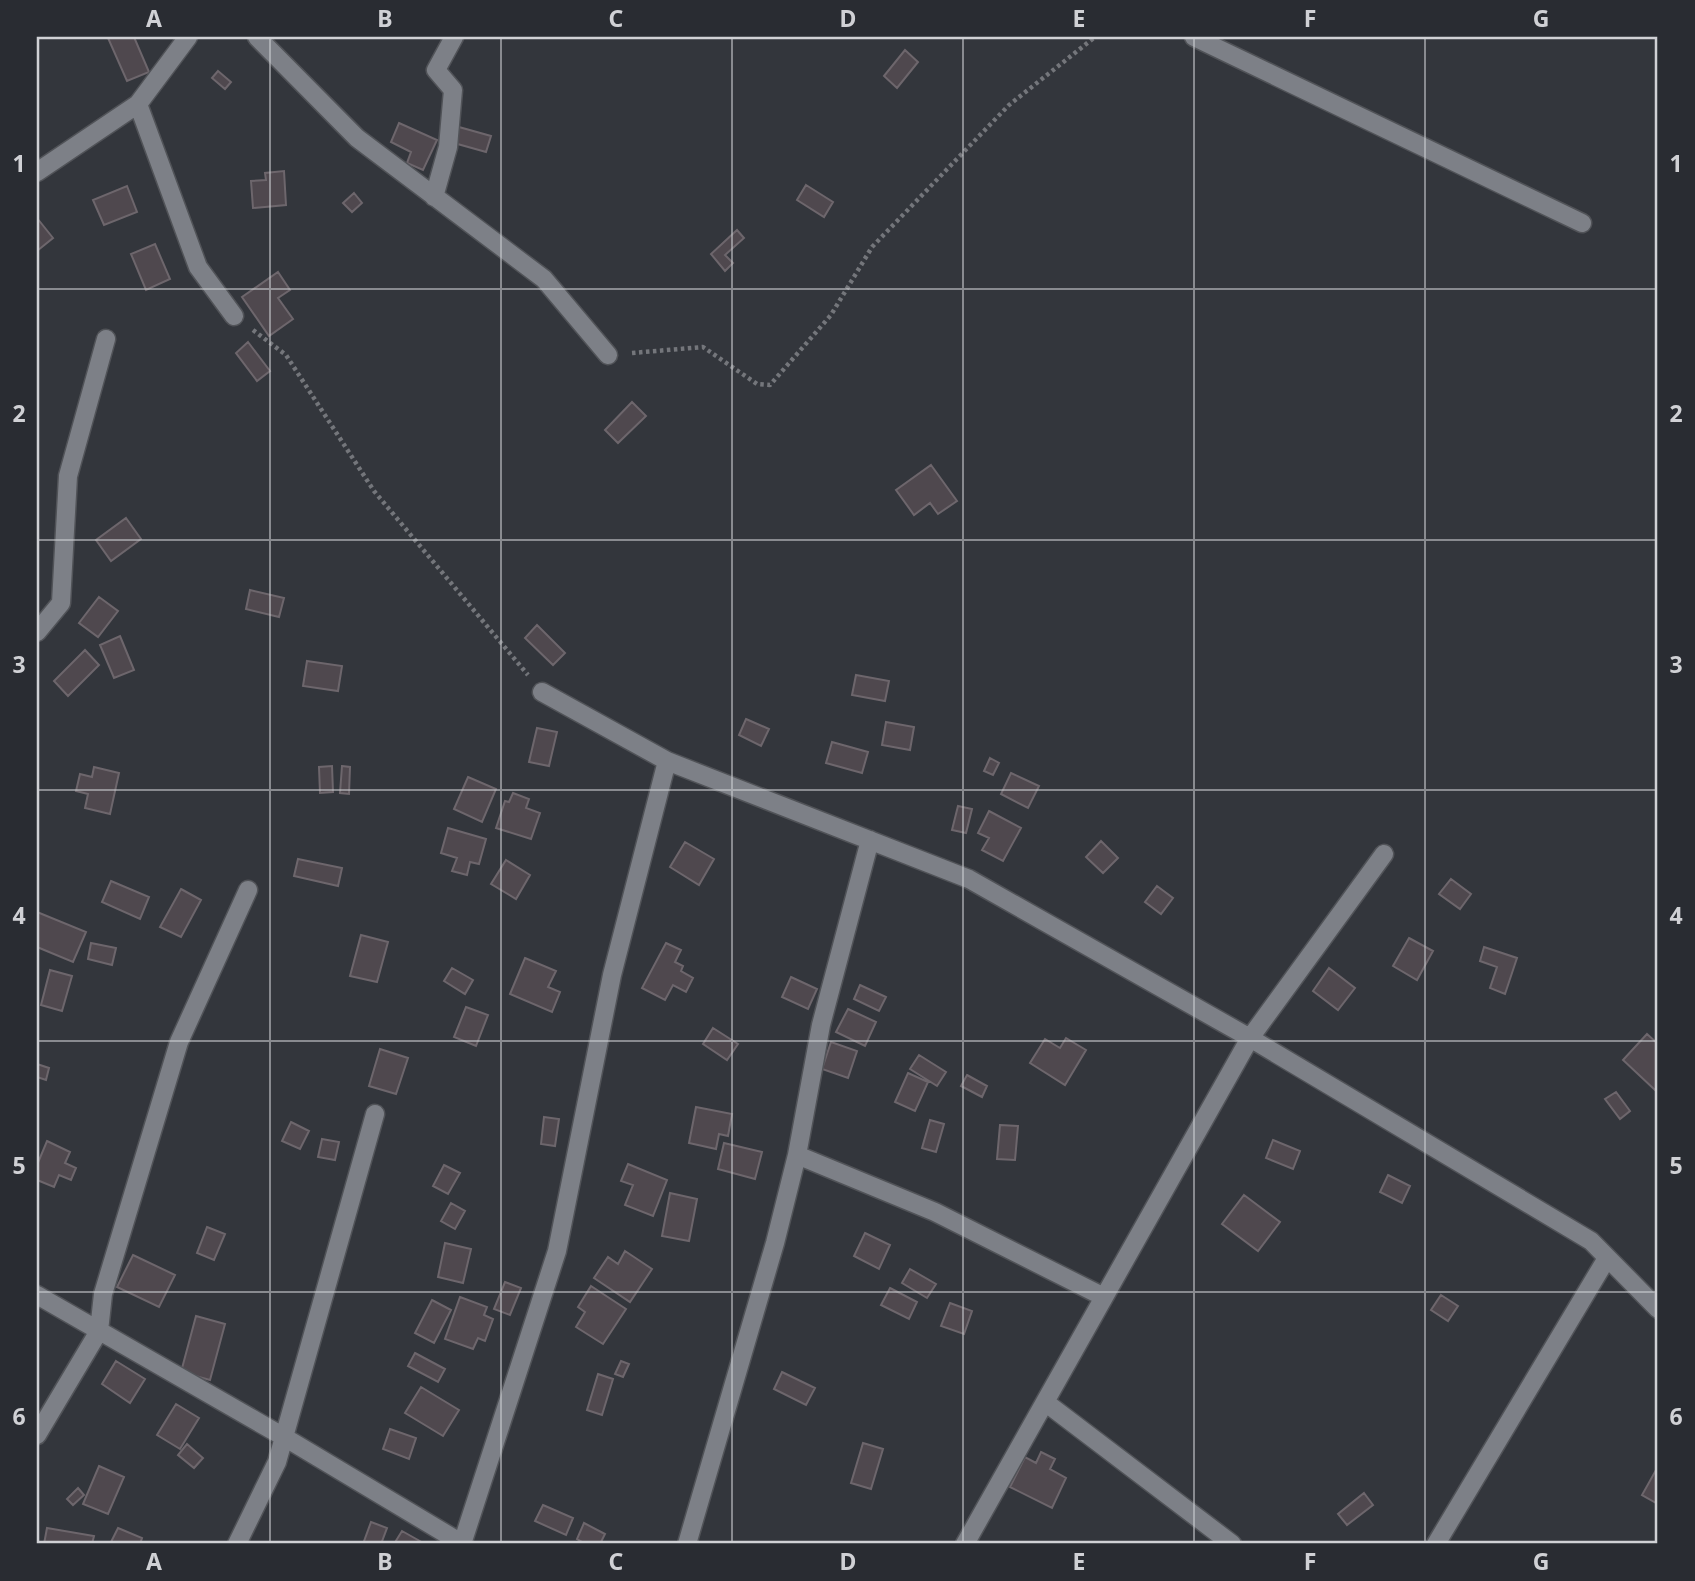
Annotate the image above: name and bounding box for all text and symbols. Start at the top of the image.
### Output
text: A [146,2,162,34]
text: B [377,2,393,34]
text: C [609,2,624,34]
text: D [840,2,856,34]
text: E [1073,2,1085,34]
text: F [1304,2,1316,34]
text: G [1533,2,1549,34]
text: 1 [12,147,26,179]
text: 1 [1669,147,1683,179]
text: 2 [12,397,26,429]
text: 2 [1669,397,1683,429]
text: 3 [12,648,26,680]
text: 3 [1669,648,1683,680]
text: 4 [12,899,26,931]
text: 4 [1669,899,1683,931]
text: 5 [12,1149,26,1181]
text: 5 [1669,1149,1683,1181]
text: 6 [12,1400,26,1432]
text: 6 [1669,1400,1683,1432]
text: A [146,1545,162,1577]
text: B [377,1545,393,1577]
text: C [609,1545,624,1577]
text: D [840,1545,856,1577]
text: E [1073,1545,1085,1577]
text: F [1304,1545,1316,1577]
text: G [1533,1545,1549,1577]

